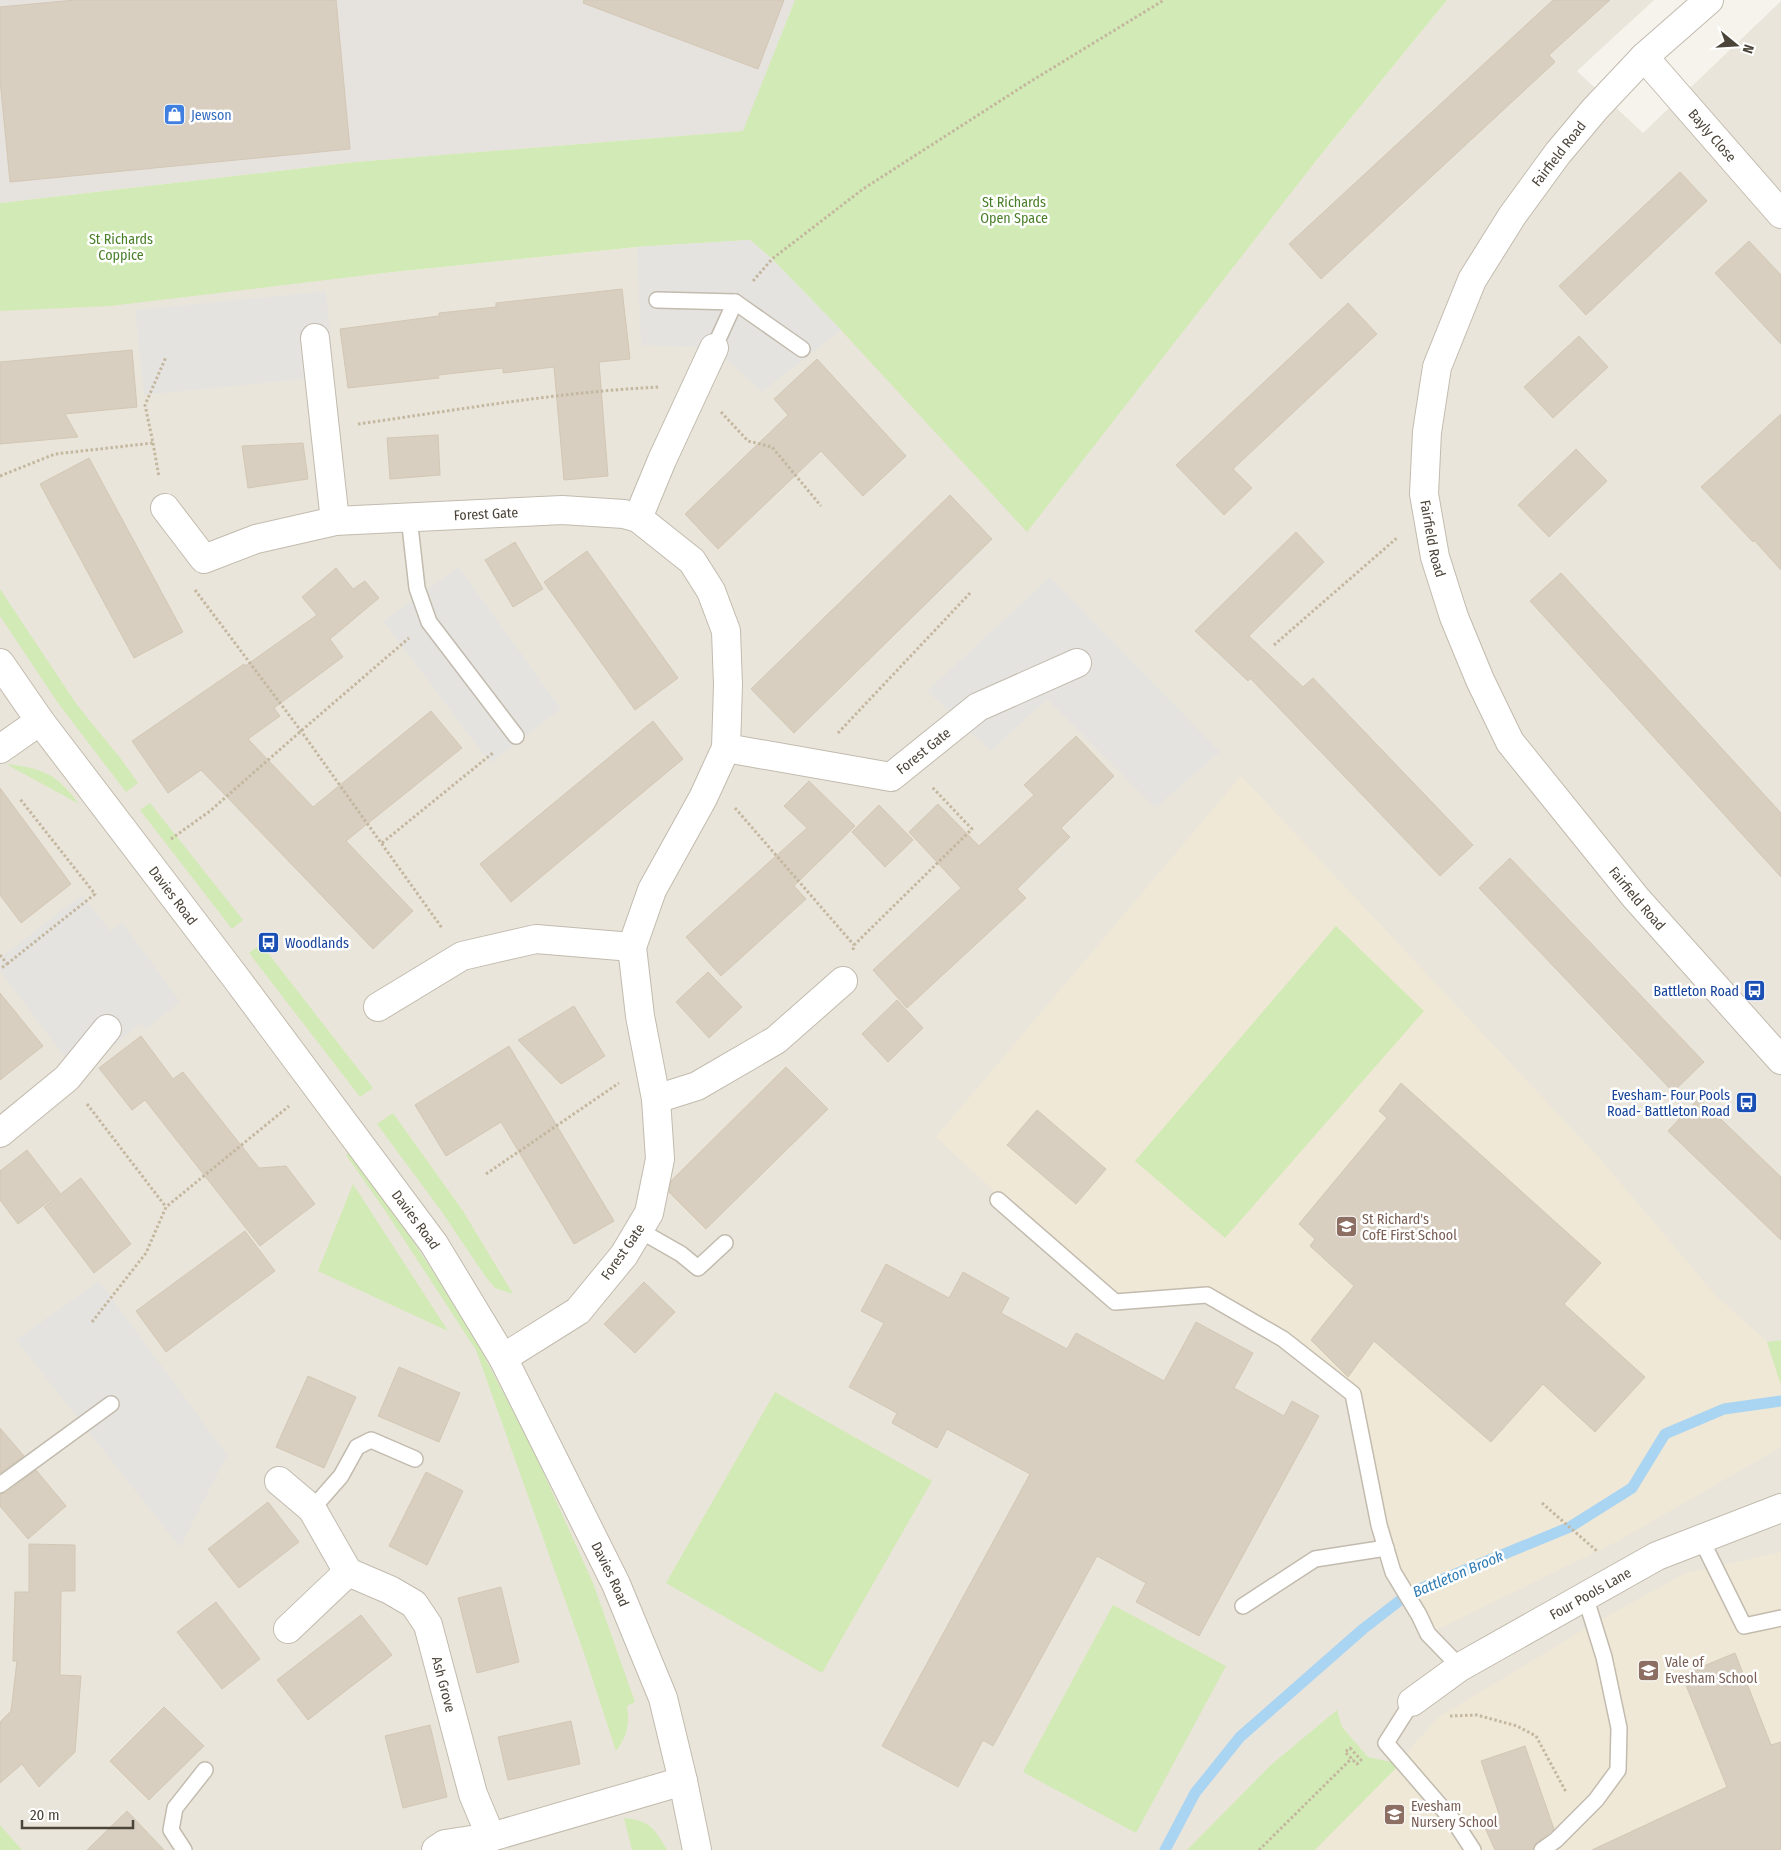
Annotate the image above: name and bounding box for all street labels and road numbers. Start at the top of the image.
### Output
street label: Bayly Close [1685,105,1740,165]
street label: Fairfield Road [1528,118,1590,190]
street label: Fairfield Road [1417,499,1449,579]
street label: Forest Gate [453,504,519,524]
street label: Forest Gate [893,724,954,778]
street label: Davies Road [145,863,201,928]
street label: Fairfield Road [1605,863,1669,934]
street label: Davies Road [388,1187,444,1252]
street label: Forest Gate [598,1221,648,1283]
street label: Davies Road [588,1539,633,1609]
street label: Four Pools Lane [1547,1564,1634,1623]
street label: Ash Grove [428,1655,459,1714]

